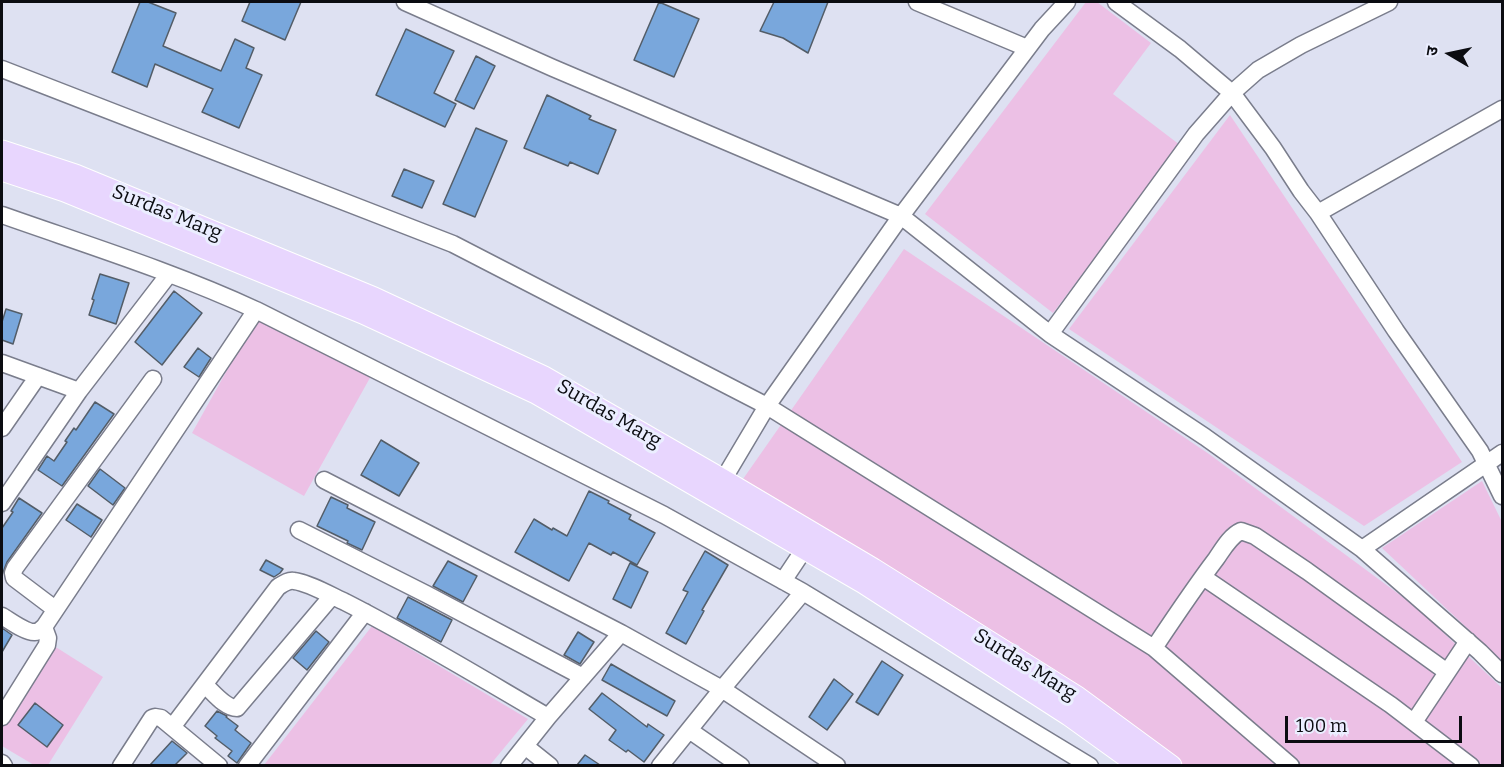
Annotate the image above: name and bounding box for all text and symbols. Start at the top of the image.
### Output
north arrow [1420,24,1480,84]
text: उ [1422,45,1442,57]
street label: Surdas Marg [108,180,226,246]
street label: Surdas Marg [553,374,665,454]
street label: Surdas Marg [969,624,1081,706]
scale bar [1288,704,1465,742]
text: 100 m [1296,715,1347,737]

